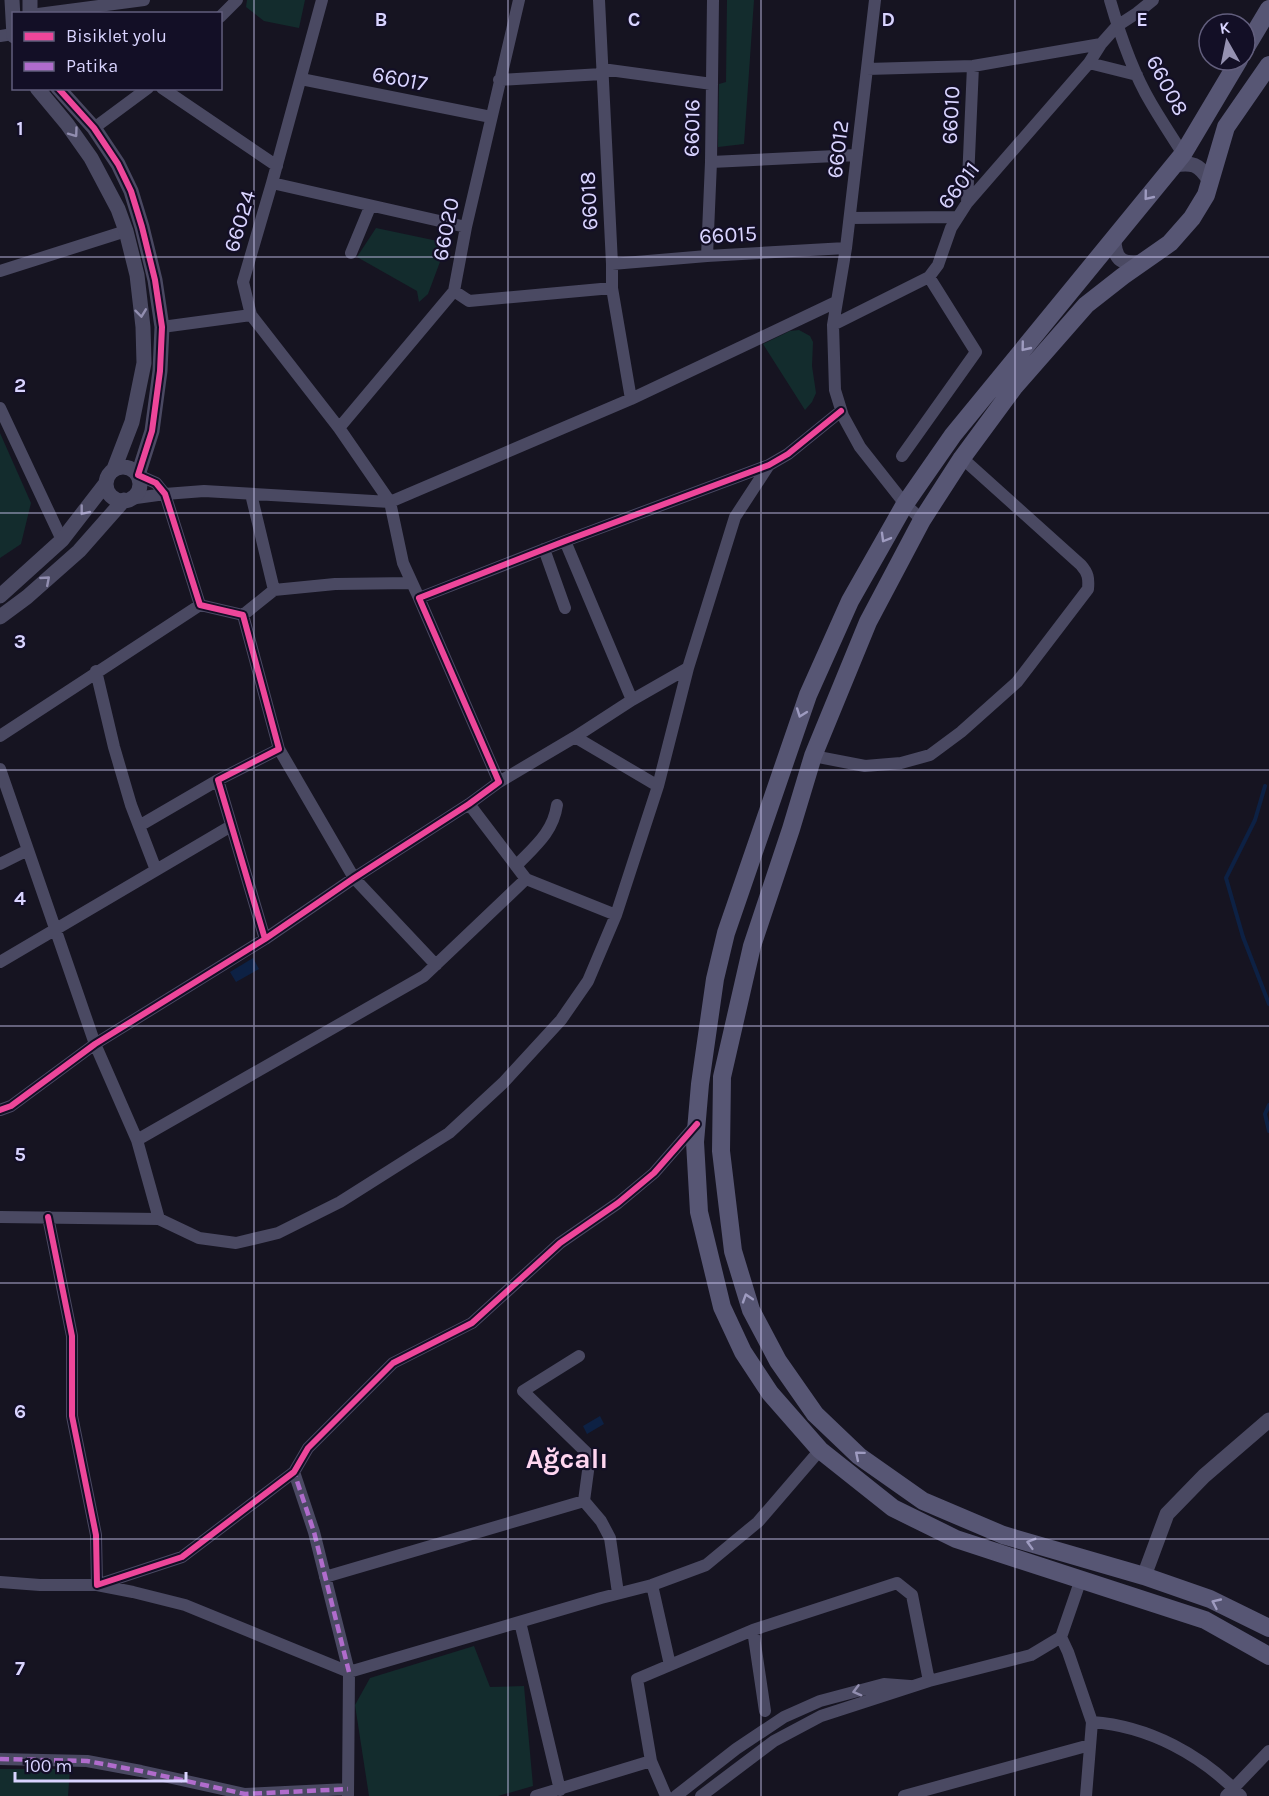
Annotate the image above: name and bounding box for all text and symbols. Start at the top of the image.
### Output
text: B [375,8,387,31]
text: C [628,8,640,31]
text: D [881,8,895,31]
text: E [1136,8,1148,31]
legend [12,12,222,90]
north arrow [1197,12,1257,72]
text: K [1218,17,1232,38]
text: Bisiklet yolu [66,25,167,47]
street label: 66008 [1140,51,1194,120]
text: Patika [66,55,118,77]
street label: 66017 [370,61,430,97]
street label: 66010 [936,85,966,145]
street label: 66016 [678,99,706,157]
text: 1 [16,117,24,140]
street label: 66012 [822,119,854,180]
one-way arrow [67,127,78,138]
street label: 66011 [932,157,985,214]
street label: 66018 [574,171,604,231]
street label: 66024 [218,187,262,255]
one-way arrow [1145,189,1156,200]
street label: 66020 [427,195,465,263]
street label: 66015 [698,221,758,249]
one-way arrow [135,309,147,318]
one-way arrow [1022,340,1033,351]
text: 2 [14,374,26,397]
one-way arrow [80,505,91,516]
one-way arrow [881,532,892,542]
one-way arrow [39,576,50,587]
text: 3 [14,630,26,653]
one-way arrow [796,708,809,718]
text: 4 [14,887,26,910]
text: 5 [14,1143,26,1166]
one-way arrow [742,1293,755,1304]
text: 6 [14,1400,26,1423]
district label: Ağcalı [526,1442,608,1475]
one-way arrow [855,1451,866,1462]
one-way arrow [1026,1538,1037,1550]
one-way arrow [1212,1598,1223,1610]
text: 7 [15,1657,25,1680]
one-way arrow [852,1684,863,1696]
scale bar [15,1745,186,1783]
text: 100 m [24,1755,72,1777]

